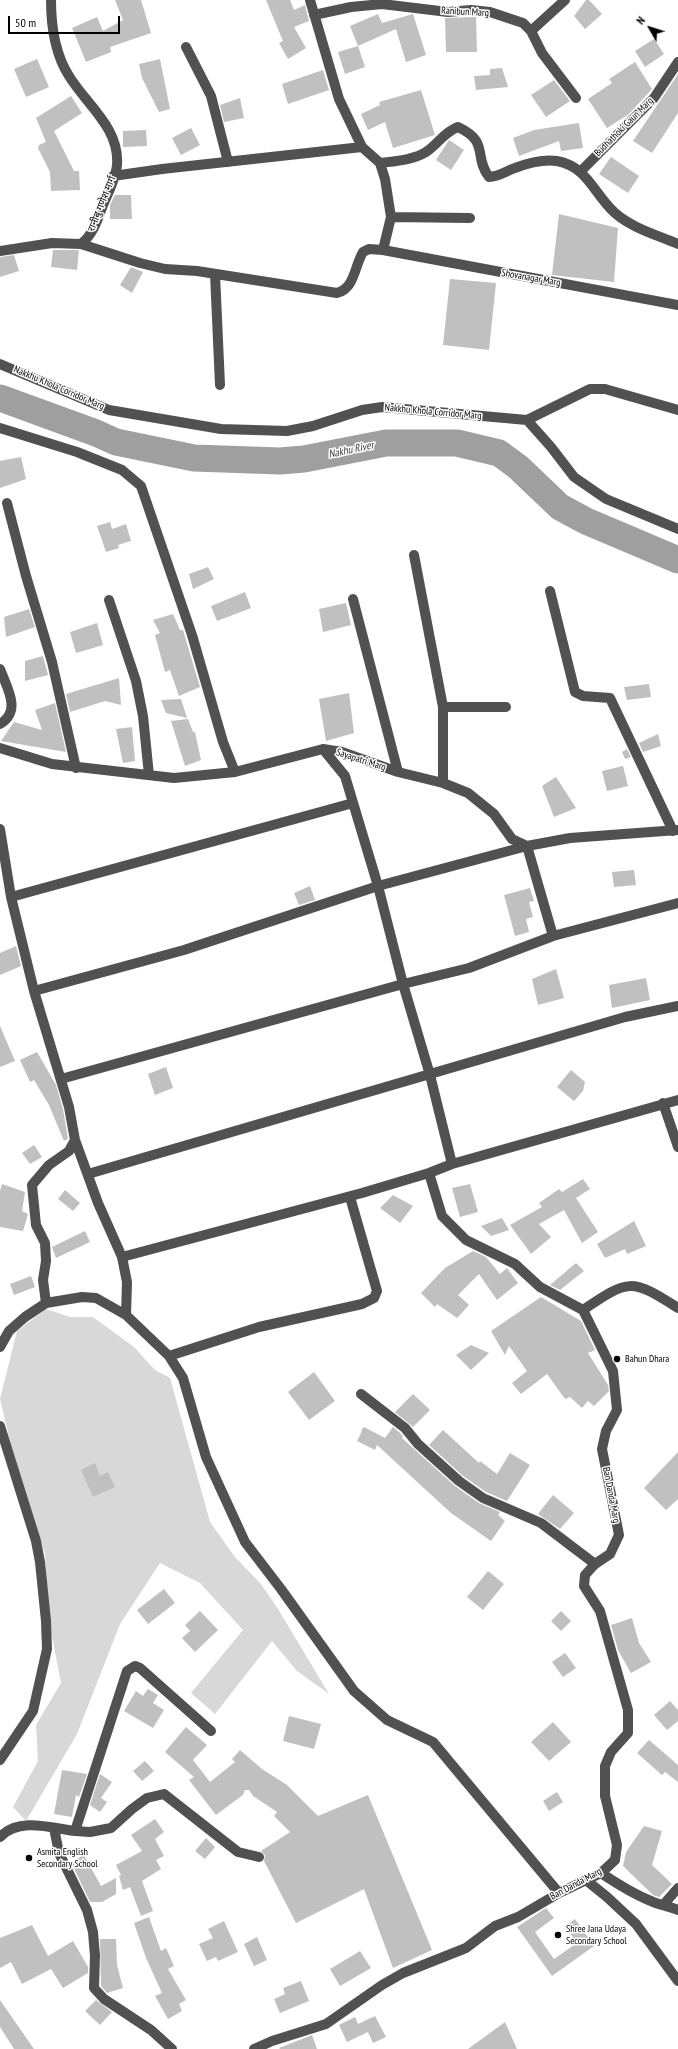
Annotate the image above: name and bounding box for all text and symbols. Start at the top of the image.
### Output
street label: Ranibun Marg [441,5,489,19]
scale bar [10,8,122,34]
north arrow [630,8,670,48]
text: N [633,14,648,27]
text: 50 m [15,15,36,30]
street label: Budhathoki Gaun Marg [592,95,656,159]
street label: रानीबु गणेश मार्ग [85,175,119,233]
street label: Shovanagar Marg [501,267,561,289]
street label: Nakkhu Khola Corridor Marg [12,363,106,413]
street label: Nakkhu Khola Corridor Marg [384,402,482,422]
water label: Nakhu River [327,439,375,461]
street label: Sayapatri Marg [335,746,387,774]
place label: Bahun Dhara [625,1353,669,1365]
marker: Bahun Dhara [612,1354,622,1364]
street label: Ban Danda Marg [600,1466,622,1524]
place label: Asmita English Secondary School [37,1846,98,1870]
marker: Asmita English Secondary School [24,1853,34,1863]
street label: Ban Danda Marg [548,1865,604,1903]
place label: Shree Jana Udaya Secondary School [566,1923,627,1946]
marker: Shree Jana Udaya Secondary School [553,1930,563,1940]

